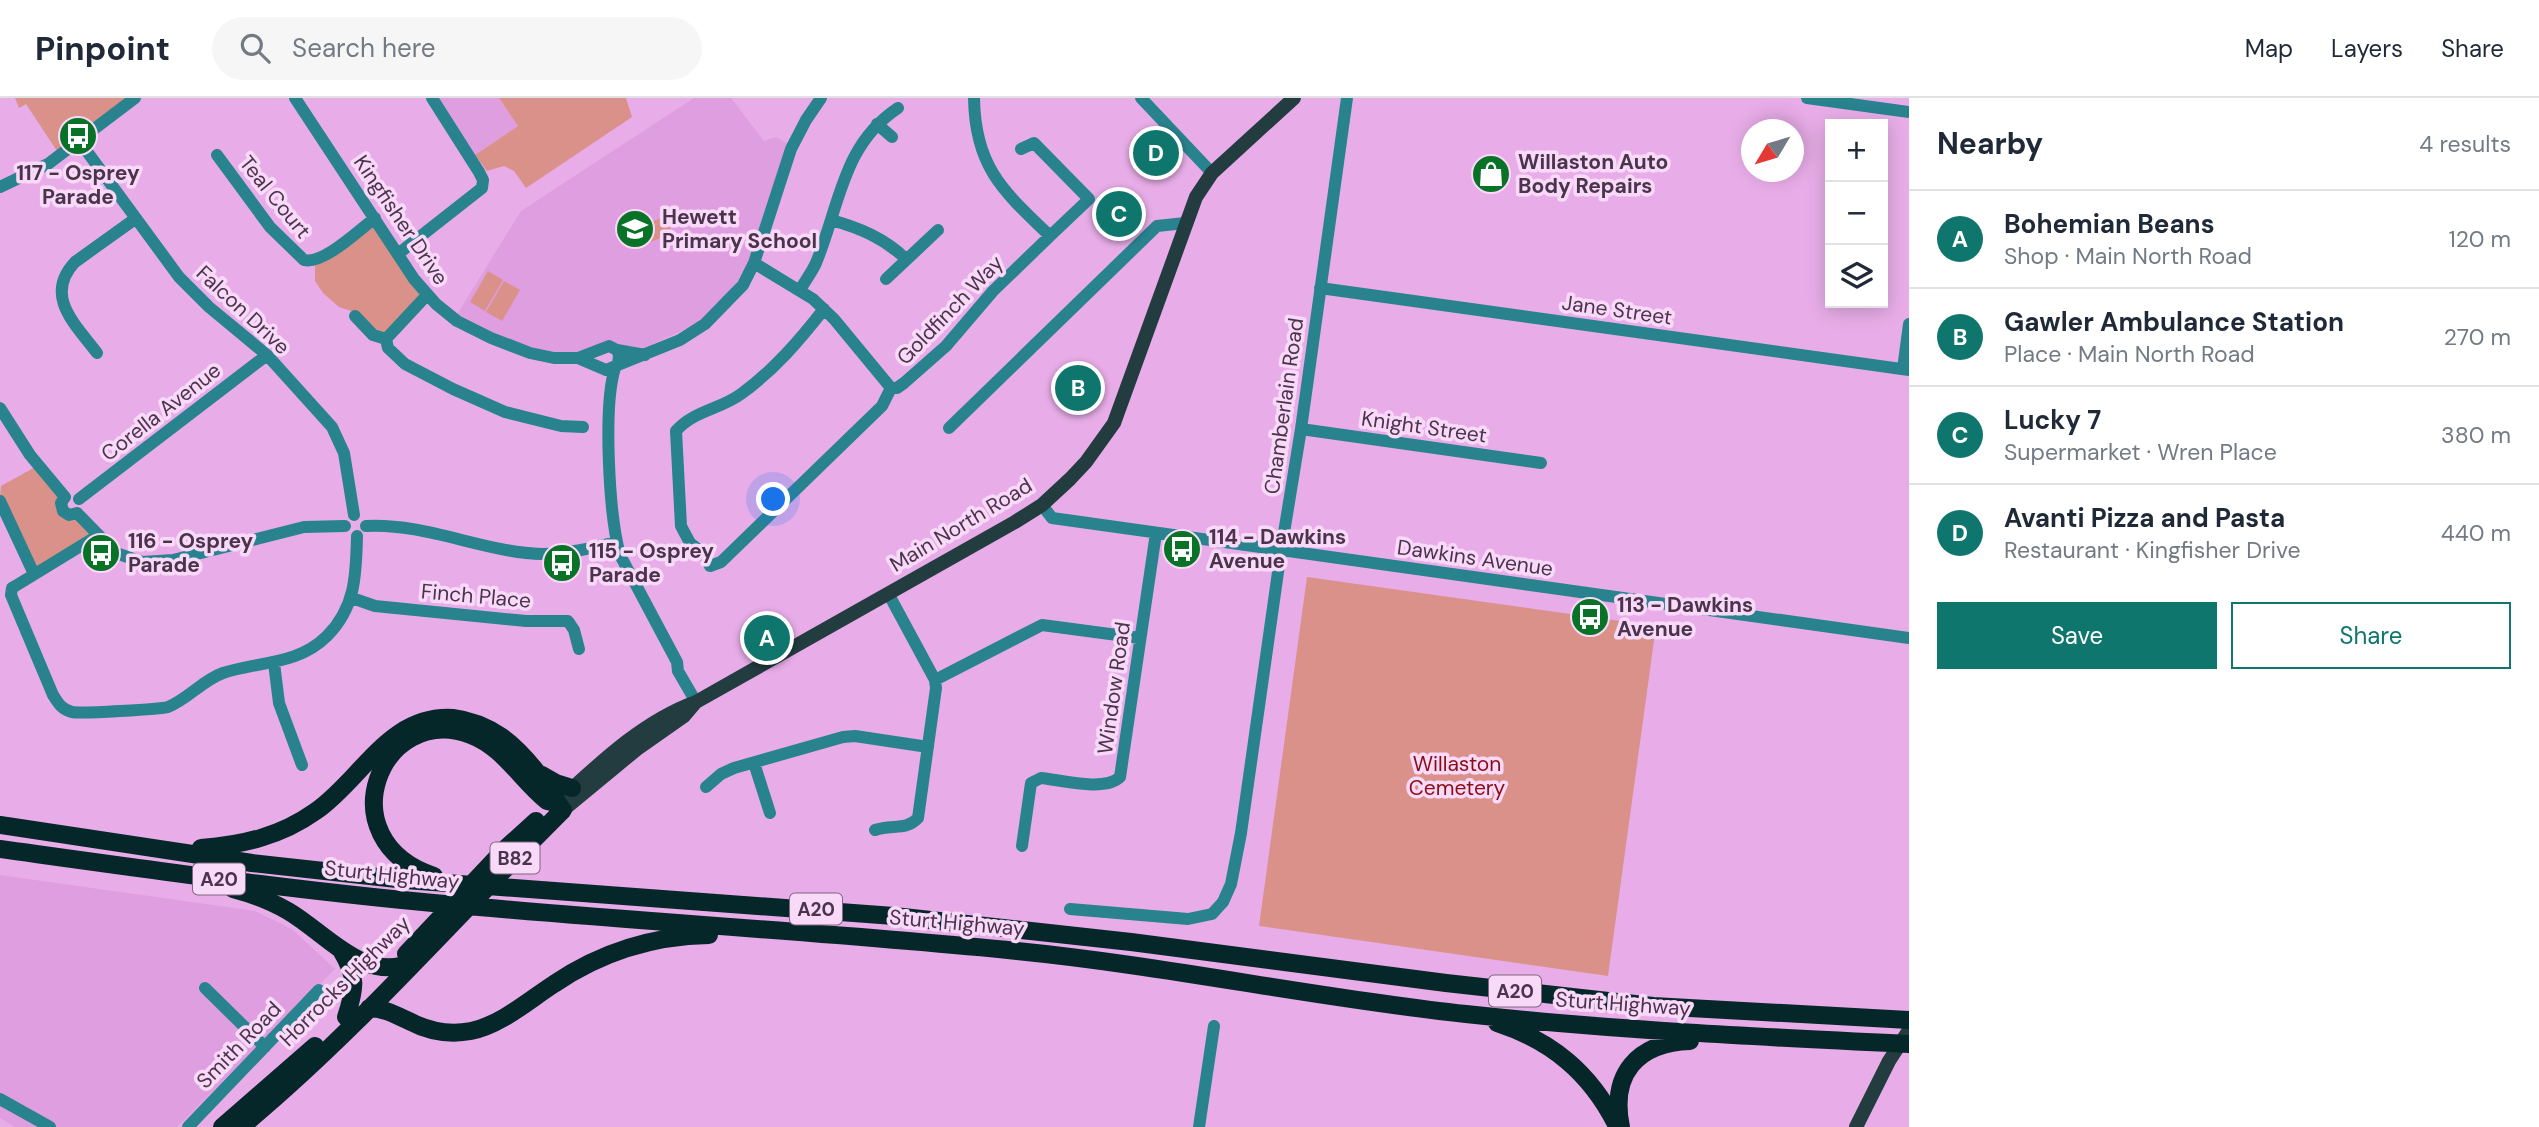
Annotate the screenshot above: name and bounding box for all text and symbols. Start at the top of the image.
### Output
search box [212,17,702,80]
text: Pinpoint [35,27,170,70]
icon: search [236,29,274,67]
text: Search here [292,31,436,65]
text: Map [2245,33,2293,64]
text: Layers [2331,33,2403,64]
text: Share [2441,33,2504,64]
bus stop icon: 117 - Osprey Parade [57,115,99,157]
north arrow [1741,119,1804,182]
map controls [1825,119,1888,308]
button: + [1825,119,1888,182]
text: Nearby [1937,124,2043,163]
pin: D [1133,127,1179,179]
text: 4 results [2419,129,2511,159]
place label: Willaston Auto Body Repairs [1518,148,1668,200]
street label: Teal Court [233,150,317,244]
street label: Kingfisher Drive [347,150,455,290]
shop icon: Willaston Auto Body Repairs [1470,153,1512,195]
place label: 117 - Osprey Parade [16,159,140,211]
button: − [1825,182,1888,245]
pin: C [1096,188,1142,240]
place label: Hewett Primary School [662,203,817,255]
text: Bohemian Beans [2004,207,2215,241]
school or university icon: Hewett Primary School [614,208,656,250]
text: A [1952,224,1968,254]
text: 120 m [2448,224,2511,254]
text: Shop · Main North Road [2004,241,2252,271]
button: layers [1825,245,1888,308]
street label: Goldfinch Way [891,249,1010,371]
street label: Falcon Drive [190,259,296,361]
street label: Jane Street [1560,288,1674,332]
text: Gawler Ambulance Station [2004,305,2344,339]
street label: Chamberlain Road [1258,316,1310,496]
text: B [1953,322,1967,352]
text: 270 m [2444,322,2511,352]
text: Place · Main North Road [2004,339,2255,369]
street label: Corella Avenue [95,356,227,468]
pin: B [1055,362,1101,414]
text: Lucky 7 [2004,403,2101,437]
street label: Knight Street [1359,404,1489,450]
text: C [1952,420,1968,450]
text: 380 m [2441,420,2511,450]
text: Supermarket · Wren Place [2004,437,2277,467]
street label: Main North Road [885,471,1037,579]
your location [756,482,790,516]
text: Avanti Pizza and Pasta [2004,501,2285,535]
text: D [1952,518,1968,548]
text: 440 m [2441,518,2511,548]
place label: 114 - Dawkins Avenue [1209,523,1346,575]
place label: 116 - Osprey Parade [128,527,254,579]
bus stop icon: 114 - Dawkins Avenue [1161,528,1203,570]
bus stop icon: 116 - Osprey Parade [80,532,122,574]
street label: Dawkins Avenue [1395,533,1555,583]
text: Restaurant · Kingfisher Drive [2004,535,2301,565]
place label: 115 - Osprey Parade [589,537,714,589]
bus stop icon: 115 - Osprey Parade [541,542,583,584]
street label: Finch Place [420,577,532,615]
place label: 113 - Dawkins Avenue [1617,591,1753,643]
bus stop icon: 113 - Dawkins Avenue [1569,596,1611,638]
button: Save [1937,602,2217,669]
button: Share [2231,602,2511,669]
pin: A [744,612,790,664]
street label: Window Road [1091,620,1137,756]
park label: Willaston Cemetery [1409,750,1506,802]
road number: B82 [490,842,540,874]
street label: Sturt Highway [323,854,461,896]
road number: A20 [193,864,245,894]
road number: A20 [790,894,842,924]
street label: Sturt Highway [888,903,1026,943]
street label: Horrocks Highway [274,909,417,1052]
road number: A20 [1489,976,1541,1006]
street label: Sturt Highway [1554,985,1692,1023]
street label: Smith Road [190,995,288,1095]

